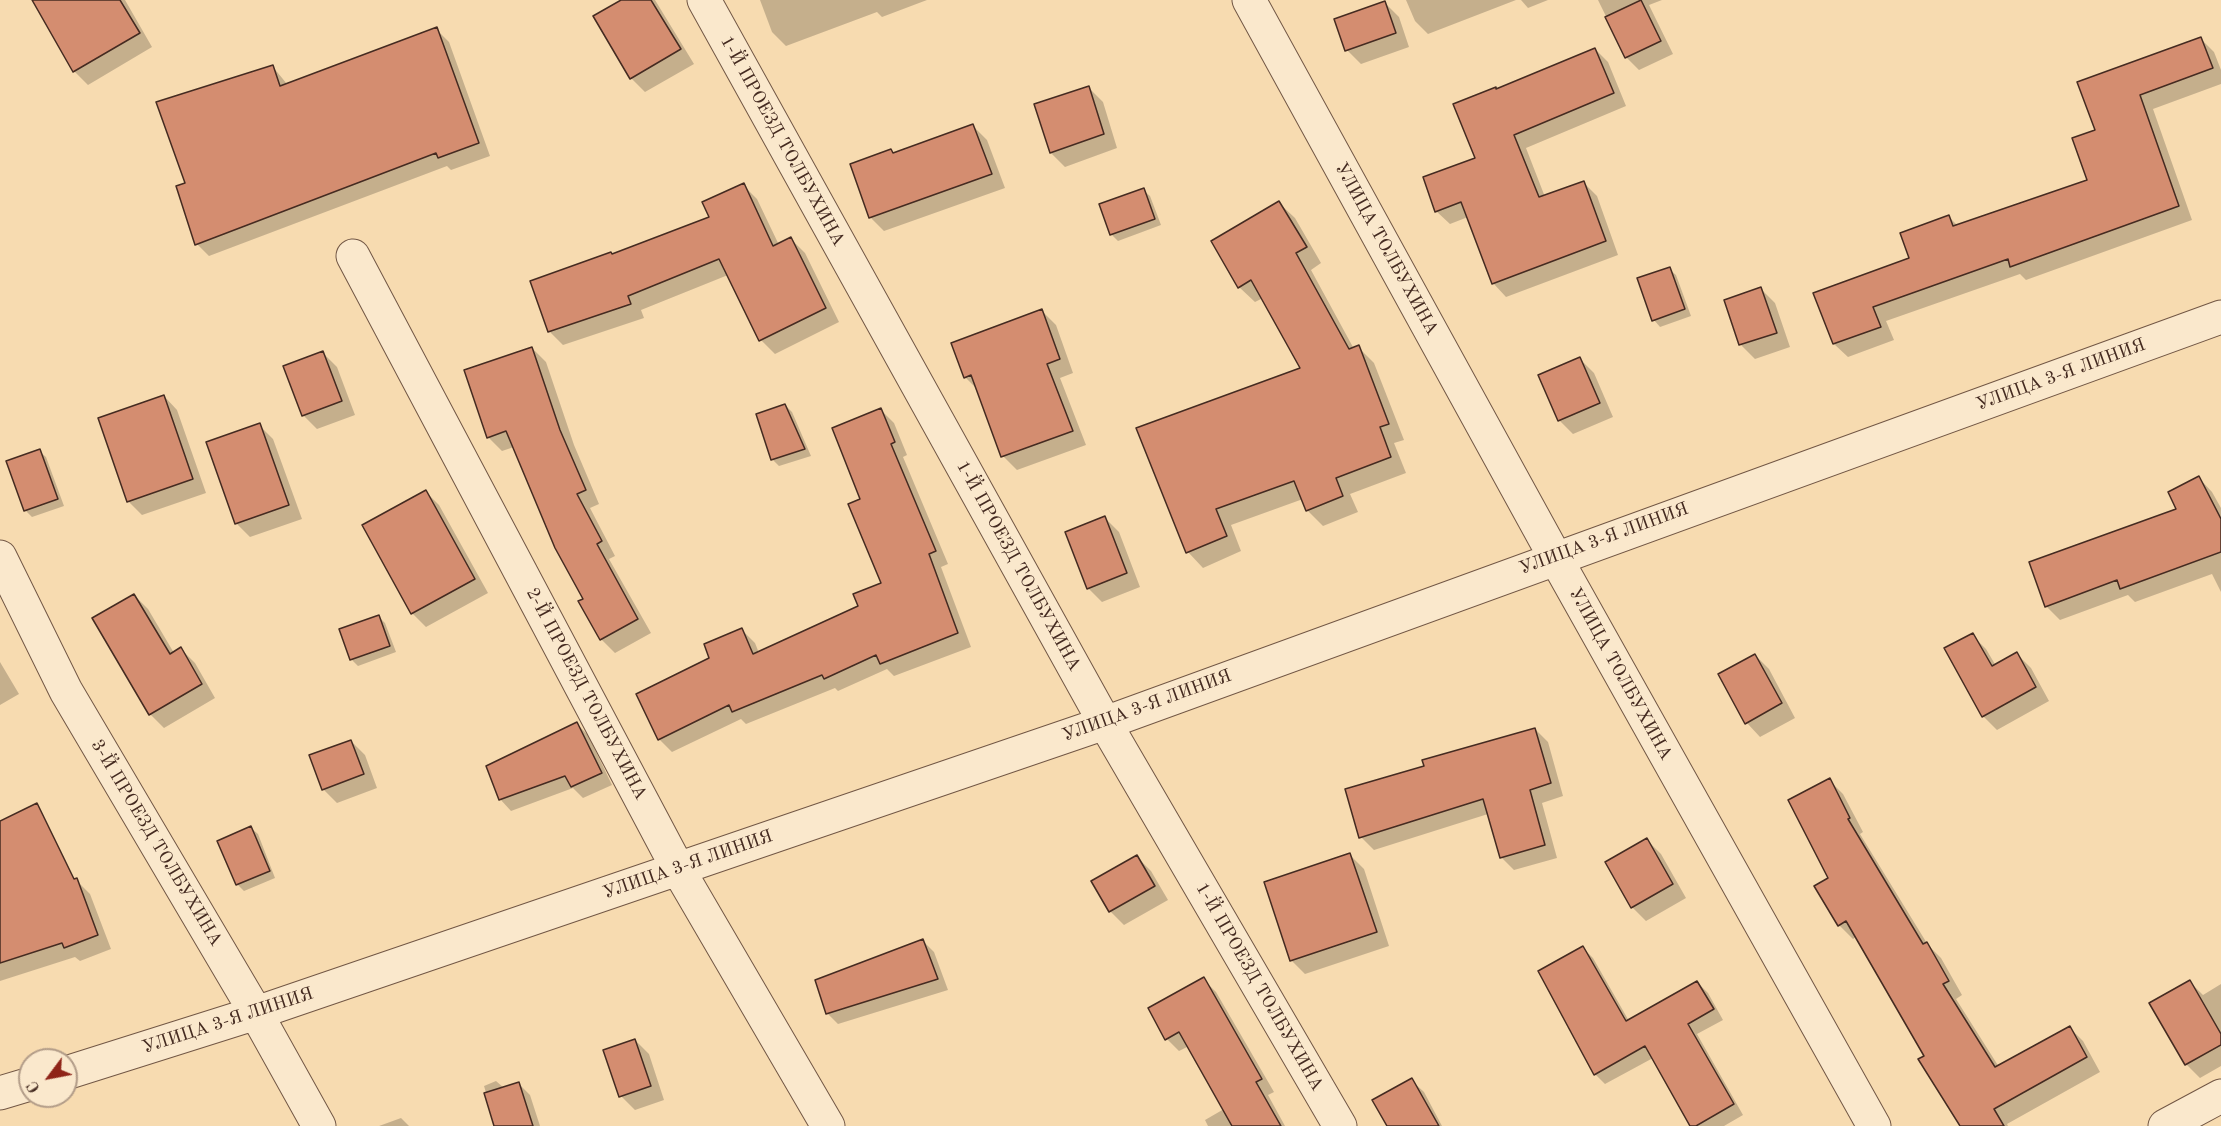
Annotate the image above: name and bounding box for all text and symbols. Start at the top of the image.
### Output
street label: 1-Й ПРОЕЗД ТОЛБУХИНА [715,32,849,250]
street label: УЛИЦА ТОЛБУХИНА [1330,159,1442,339]
street label: УЛИЦА 3-Я ЛИНИЯ [1973,334,2149,416]
street label: 1-Й ПРОЕЗД ТОЛБУХИНА [951,457,1085,675]
street label: УЛИЦА 3-Я ЛИНИЯ [1516,498,1692,580]
street label: 2-Й ПРОЕЗД ТОЛБУХИНА [521,584,651,804]
street label: УЛИЦА ТОЛБУХИНА [1564,584,1676,764]
street label: УЛИЦА 3-Я ЛИНИЯ [1059,665,1235,747]
street label: 3-Й ПРОЕЗД ТОЛБУХИНА [86,736,226,950]
street label: УЛИЦА 3-Я ЛИНИЯ [600,826,776,904]
street label: 1-Й ПРОЕЗД ТОЛБУХИНА [1190,879,1328,1095]
street label: УЛИЦА 3-Я ЛИНИЯ [140,983,316,1059]
north arrow [18,1048,78,1108]
text: С [25,1078,44,1095]

